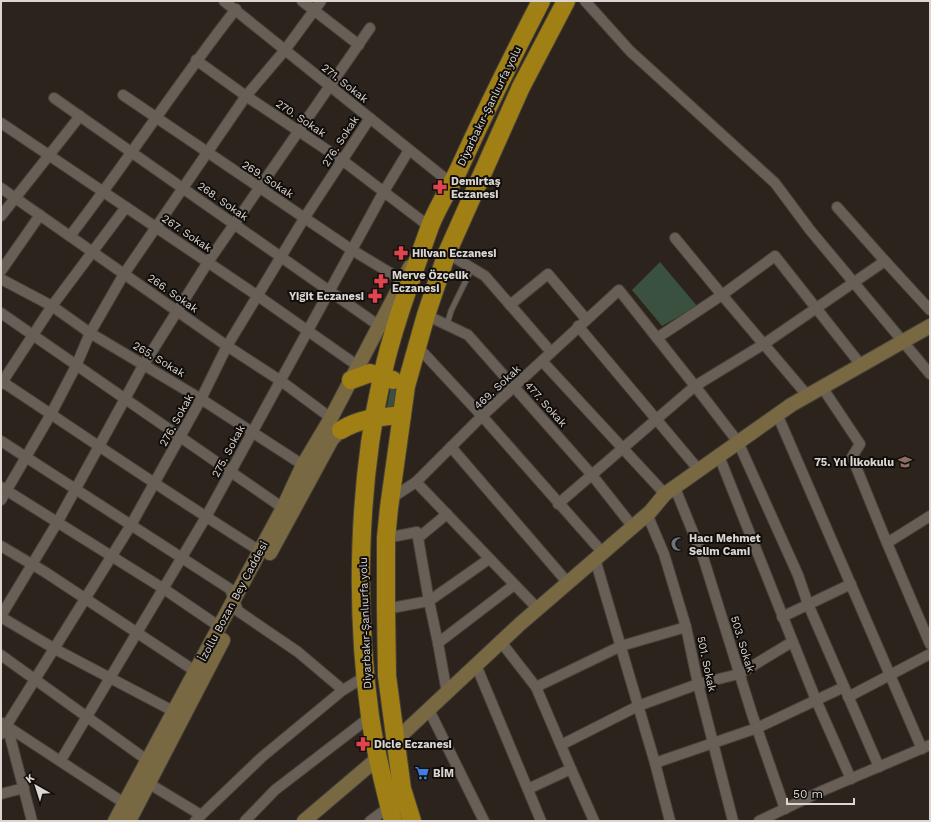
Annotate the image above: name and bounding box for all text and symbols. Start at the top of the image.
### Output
street label: Diyarbakır-Şanlıurfa yolu [455,44,524,168]
street label: 271. Sokak [319,61,371,106]
street label: 270. Sokak [273,97,328,140]
street label: 276. Sokak [319,114,362,169]
street label: 269. Sokak [240,158,296,201]
place label: Demirtaş Eczanesi [451,175,501,201]
street label: 268. Sokak [195,179,251,224]
pharmacy icon: Demirtaş Eczanesi [432,179,448,195]
street label: 267. Sokak [159,212,214,255]
pharmacy icon: Hilvan Eczanesi [393,245,409,261]
place label: Hilvan Eczanesi [412,247,497,260]
place label: Merve Özçelik Eczanesi [392,269,469,295]
street label: 266. Sokak [145,271,200,316]
pharmacy icon: Merve Özçelik Eczanesi [373,273,389,289]
pharmacy icon: Yiğit Eczanesi [367,288,383,304]
place label: Yiğit Eczanesi [289,290,364,303]
street label: 265. Sokak [130,339,187,380]
street label: 469. Sokak [471,363,523,412]
street label: 477. Sokak [522,379,569,430]
street label: 276. Sokak [157,392,196,449]
street label: 275. Sokak [209,423,248,480]
school or university icon: 75. Yıl İlkokulu [897,454,913,470]
place label: 75. Yıl İlkokulu [814,456,894,469]
place label: Hacı Mehmet Selim Cami [689,532,761,558]
mosque icon: Hacı Mehmet Selim Cami [670,536,686,552]
street label: İzollu Bozan Bey Caddesi [195,538,271,664]
street label: Diyarbakır-Şanlıurfa yolu [357,557,374,689]
street label: 503. Sokak [728,614,757,674]
street label: 501. Sokak [694,635,719,693]
pharmacy icon: Dicle Eczanesi [355,736,371,752]
place label: Dicle Eczanesi [374,738,452,751]
supermarket icon: BİM [414,765,430,781]
north arrow [16,766,56,806]
place label: BİM [433,767,454,780]
text: K [23,771,37,786]
scale bar [787,780,854,806]
text: 50 m [793,787,823,801]

